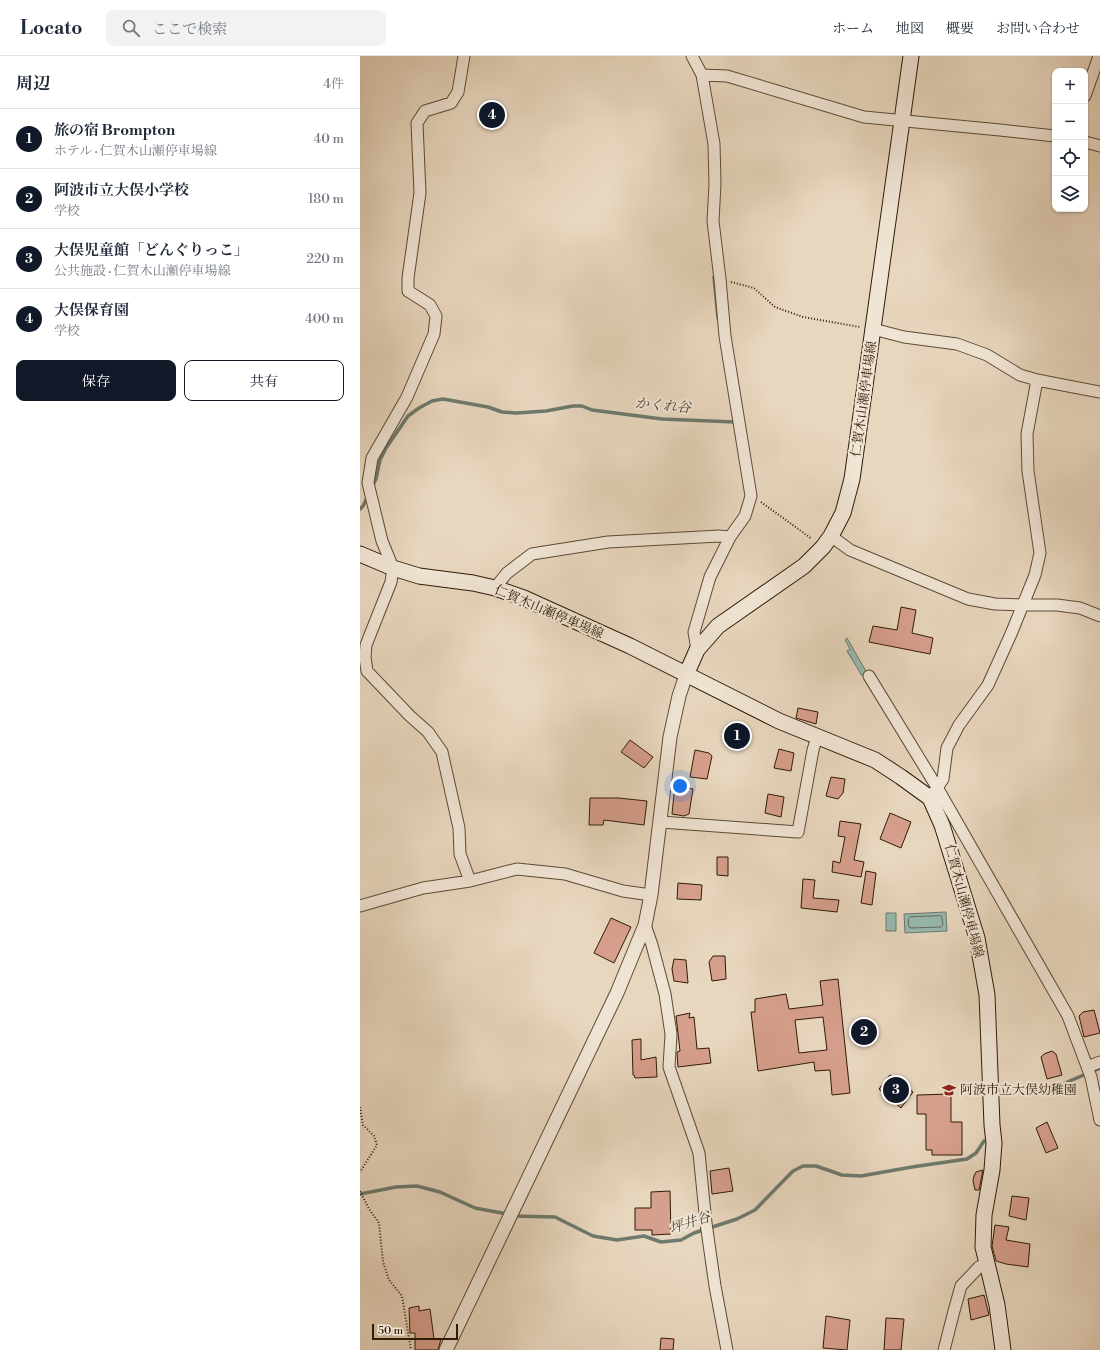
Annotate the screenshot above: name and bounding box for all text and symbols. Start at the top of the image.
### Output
search box [106,10,386,46]
text: Locato [20,16,82,40]
icon: search [120,17,142,39]
text: ここで検索 [152,20,227,39]
text: ホーム [832,20,874,38]
text: 地図 [896,20,924,38]
text: 概要 [946,20,974,38]
text: お問い合わせ [996,20,1080,38]
map controls [1052,68,1088,212]
button: + [1052,68,1088,104]
text: 周辺 [16,73,50,95]
text: 4件 [323,76,344,92]
pin: 4 [479,100,505,130]
button: − [1052,104,1088,140]
text: 旅の宿 Brompton [54,121,175,140]
text: 1 [26,131,32,147]
text: 40 m [314,131,344,147]
button: locate [1052,140,1088,176]
text: ホテル · 仁賀木山瀬停車場線 [54,143,217,159]
button: layers [1052,176,1088,212]
text: 阿波市立大俣小学校 [54,181,189,200]
text: 2 [25,191,33,207]
text: 180 m [308,191,344,207]
text: 学校 [54,203,80,219]
text: 大俣児童館「どんぐりっこ」 [54,241,249,260]
text: 3 [25,251,33,267]
text: 220 m [306,251,344,267]
text: 公共施設 · 仁賀木山瀬停車場線 [54,263,231,279]
text: 大俣保育園 [54,301,129,320]
text: 4 [25,311,33,327]
text: 400 m [305,311,344,327]
text: 学校 [54,323,80,339]
street label: 仁賀木山瀬停車場線 [848,340,880,458]
button: 保存 [16,360,176,401]
button: 共有 [184,360,344,401]
water label: かくれ谷 [634,395,693,417]
street label: 仁賀木山瀬停車場線 [492,582,606,642]
pin: 1 [724,721,750,751]
your location [670,776,690,796]
street label: 仁賀木山瀬停車場線 [941,842,987,960]
pin: 2 [851,1017,877,1047]
pin: 3 [883,1075,909,1105]
school or university icon: 阿波市立大俣幼稚園 [941,1082,957,1098]
place label: 阿波市立大俣幼稚園 [960,1082,1077,1098]
water label: 坪井谷 [667,1208,714,1238]
scale bar [372,1322,458,1341]
text: 50 m [378,1324,403,1338]

